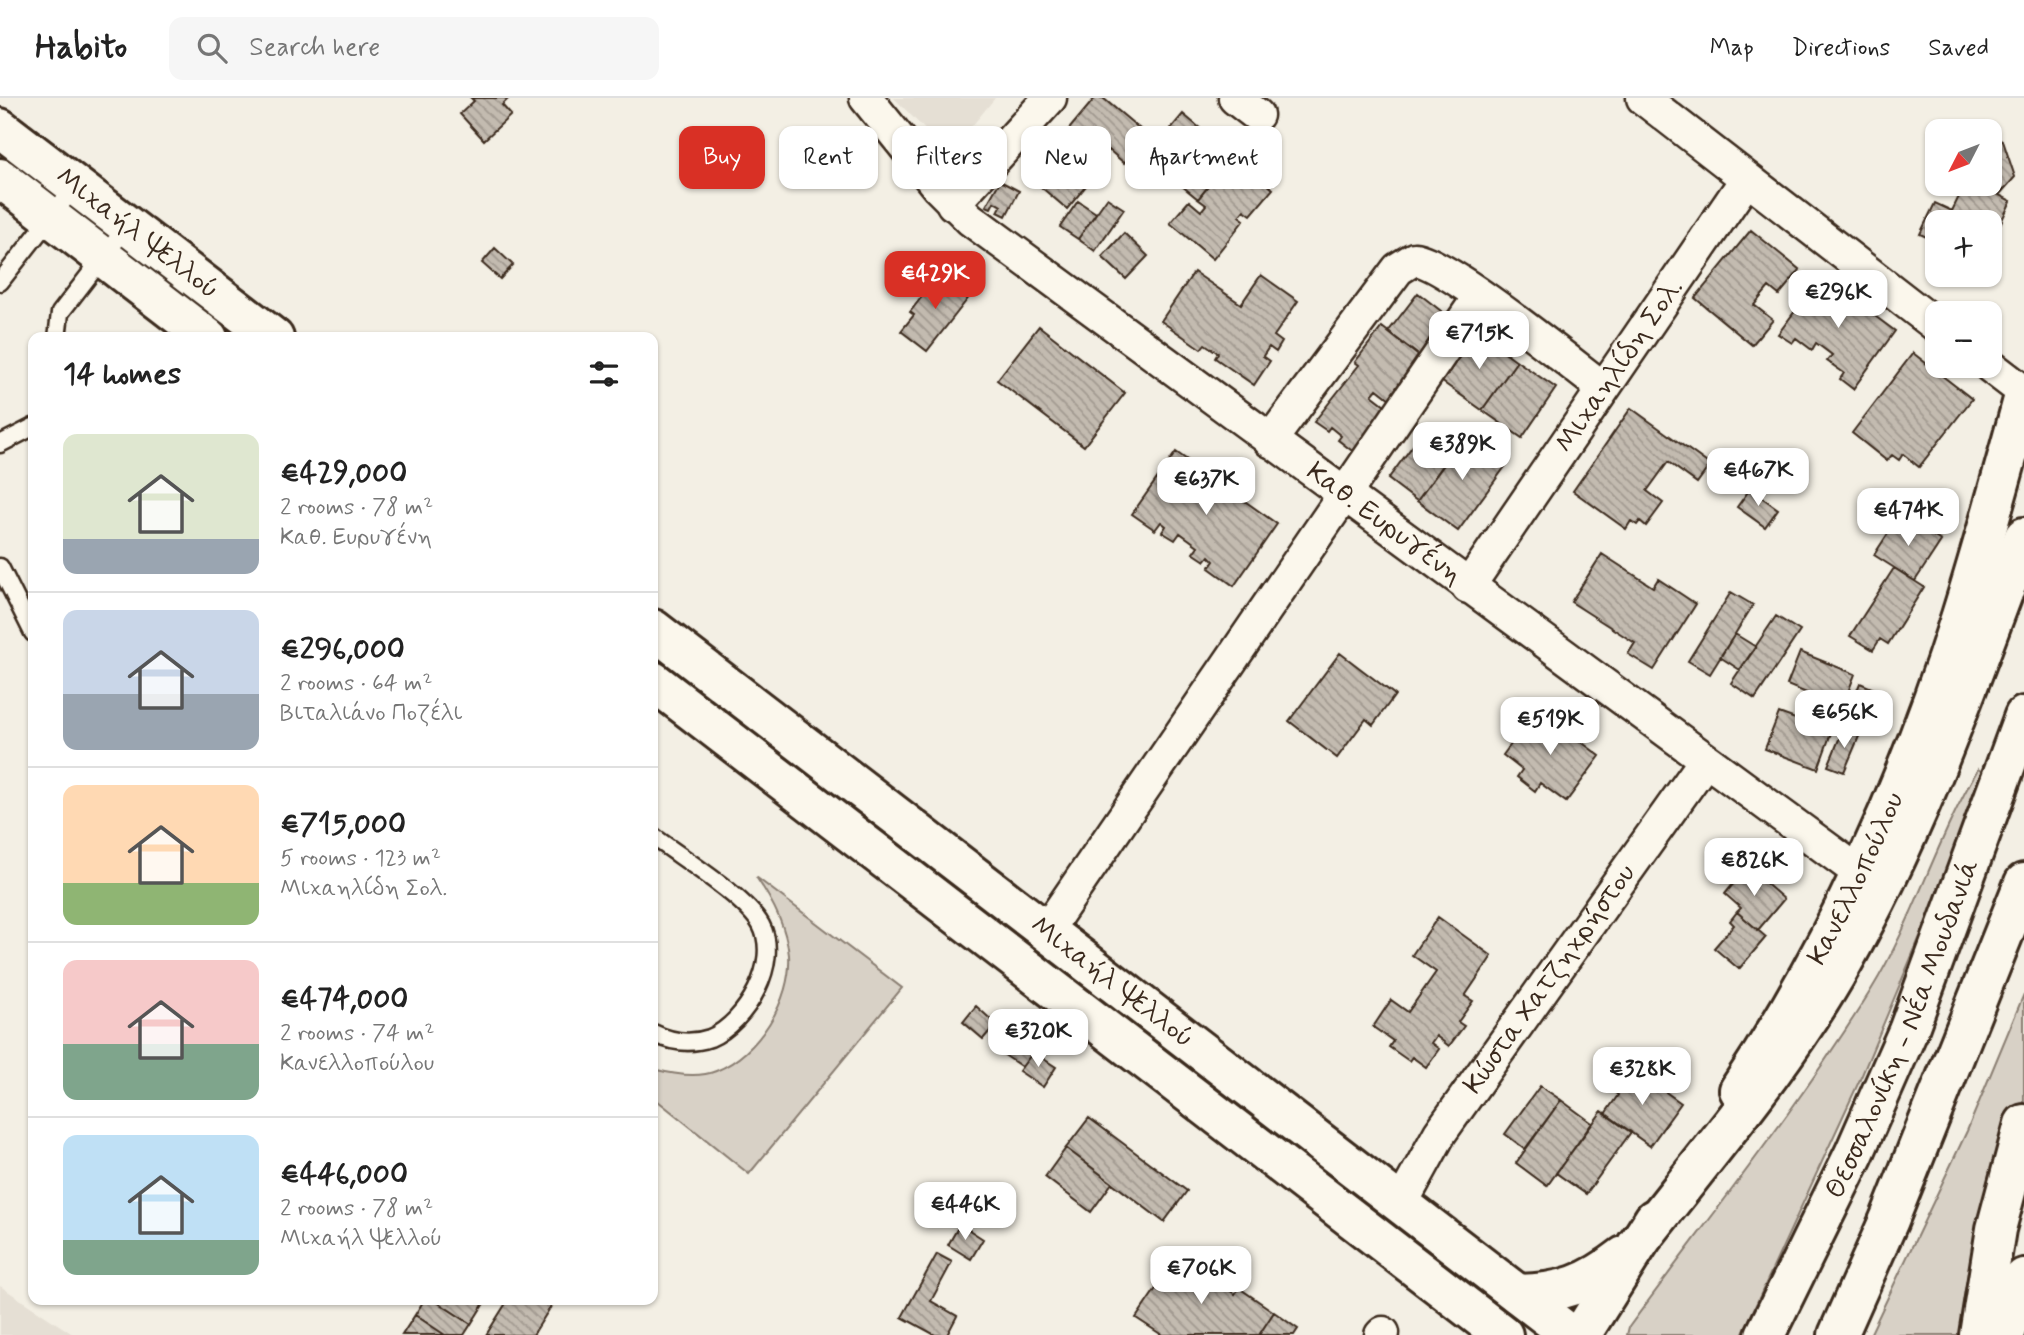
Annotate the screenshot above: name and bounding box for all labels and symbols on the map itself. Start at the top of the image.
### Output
north arrow [1925,119,2002,196]
street label: Μιχαήλ Ψελλού [48,159,227,308]
pin: €429K [886,252,984,311]
street label: Μιχαηλίδη Σολ. [1546,271,1692,460]
pin: €296K [1789,271,1887,330]
pin: €715K [1430,312,1528,371]
pin: €389K [1413,422,1511,482]
pin: €467K [1709,448,1807,508]
street label: Καθ. Ευρυγένη [1299,454,1470,593]
pin: €637K [1157,458,1255,517]
pin: €474K [1859,489,1957,548]
pin: €656K [1795,690,1893,750]
pin: €519K [1501,698,1599,757]
street label: Κανελλοπούλου [1799,787,1913,972]
pin: €826K [1705,838,1803,898]
street label: Θεσσαλονίκη - Νέα Μουδανιά [1816,854,1988,1205]
street label: Κώστα Χατζηχρήστου [1455,857,1644,1102]
street label: Μιχαήλ Ψελλού [1023,907,1201,1057]
pin: €320K [989,1010,1087,1069]
pin: €328K [1593,1048,1691,1107]
pin: €446K [916,1182,1014,1242]
pin: €706K [1152,1246,1250,1306]

